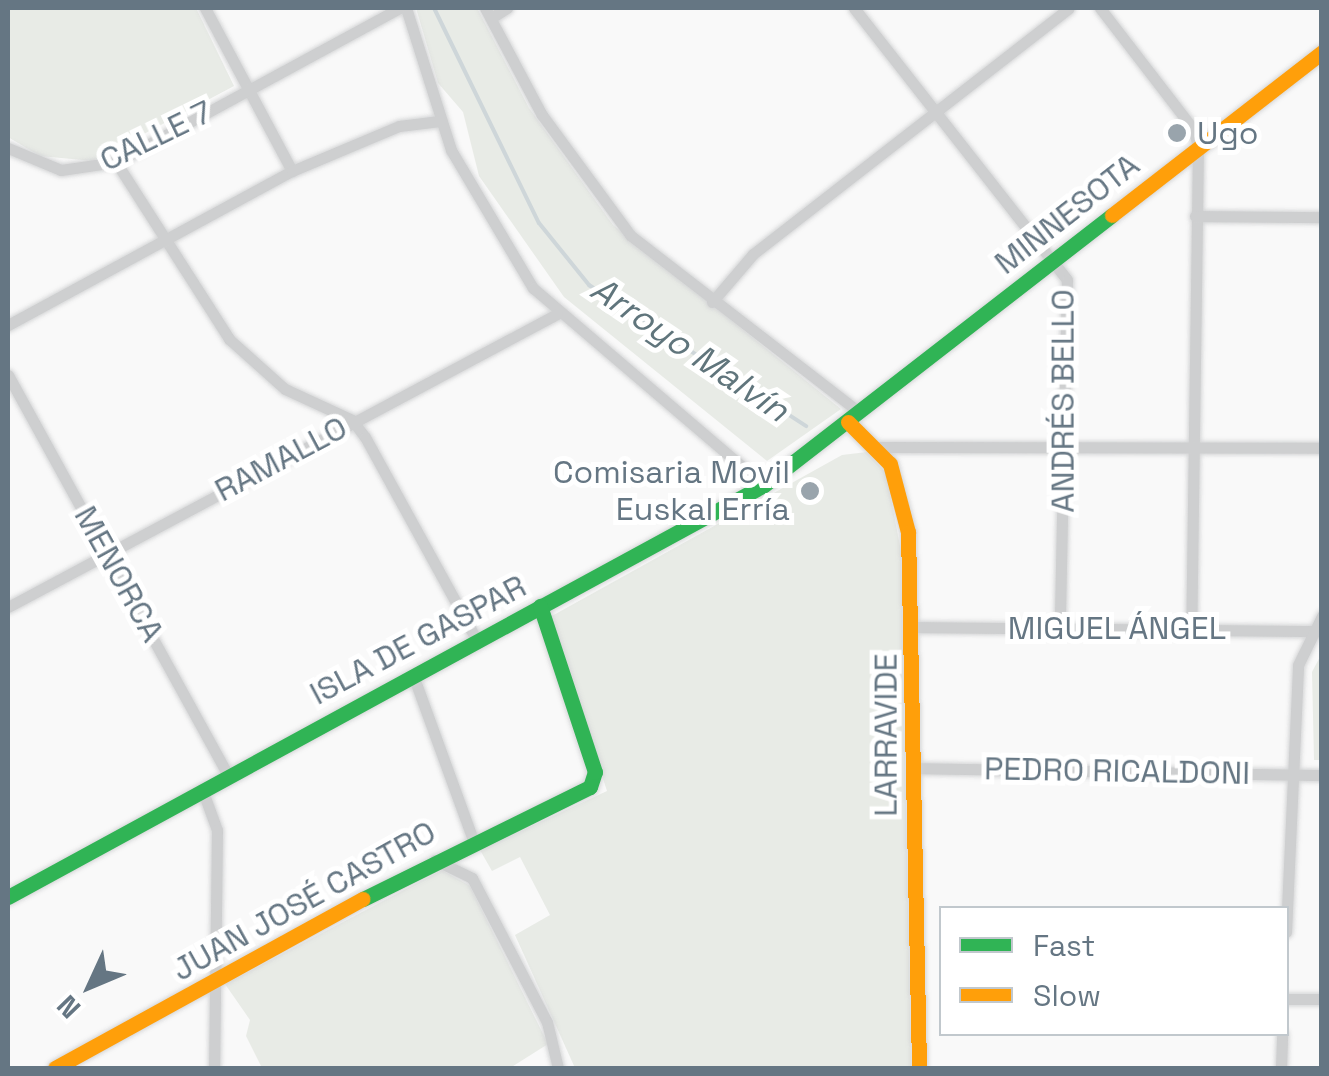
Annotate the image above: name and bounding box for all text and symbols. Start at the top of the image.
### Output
street label: CALLE 7 [94,93,218,179]
place label: Ugo [1197,114,1259,152]
marker: Ugo [1166,122,1188,144]
street label: MINNESOTA [987,146,1147,282]
water label: Arroyo Malvín [583,267,797,431]
street label: ANDRÉS BELLO [1044,289,1082,513]
street label: RAMALLO [208,408,354,510]
place label: Comisaria Movil Euskal Erría [553,454,790,529]
marker: Comisaria Movil Euskal Erría [799,480,821,502]
street label: MENORCA [66,500,172,648]
street label: ISLA DE GASPAR [303,567,533,713]
street label: MIGUEL ÁNGEL [1007,609,1227,647]
street label: LARRAVIDE [867,653,905,817]
street label: PEDRO RICALDONI [984,749,1250,793]
street label: JUAN JOSÉ CASTRO [166,813,442,989]
legend [939,906,1289,1036]
text: Fast [1033,926,1095,965]
north arrow [40,936,140,1036]
text: Slow [1033,976,1101,1015]
text: N [49,988,88,1026]

